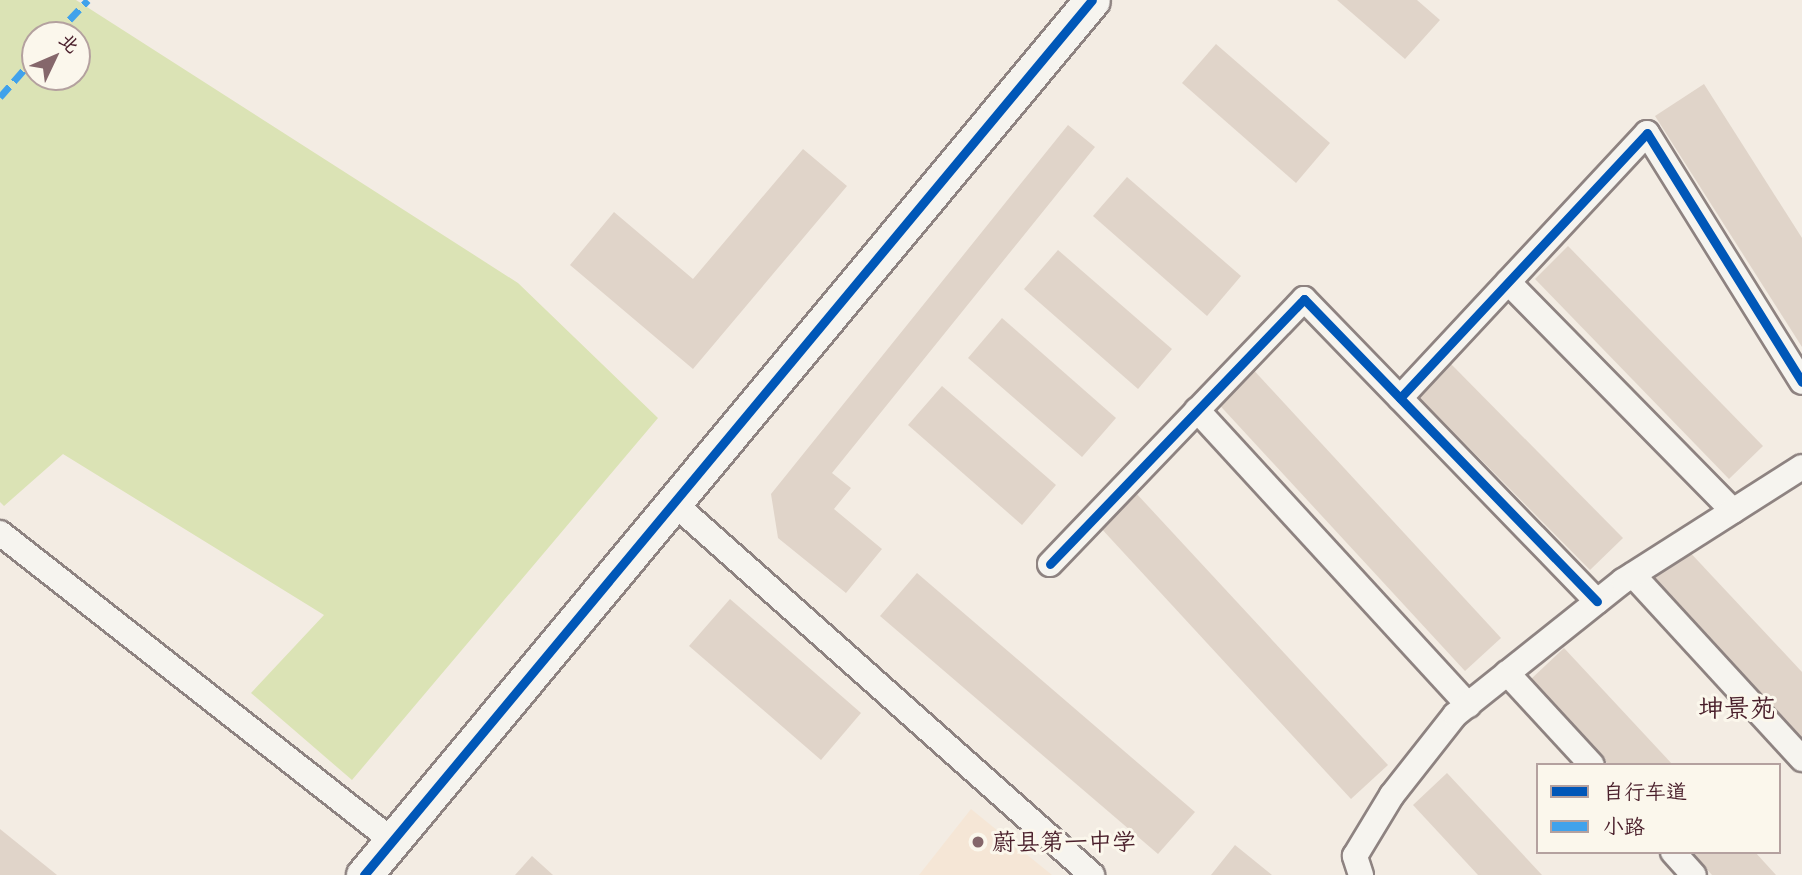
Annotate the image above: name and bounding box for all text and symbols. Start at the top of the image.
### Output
north arrow [21,21,91,91]
text: 北 [54,27,86,59]
district label: 坤景苑 [1698,692,1776,724]
legend [1536,763,1781,854]
text: 自行车道 [1603,777,1687,806]
text: 小路 [1603,812,1645,841]
place label: 蔚县第一中学 [992,828,1136,856]
marker: 蔚县第一中学 [970,834,986,850]

